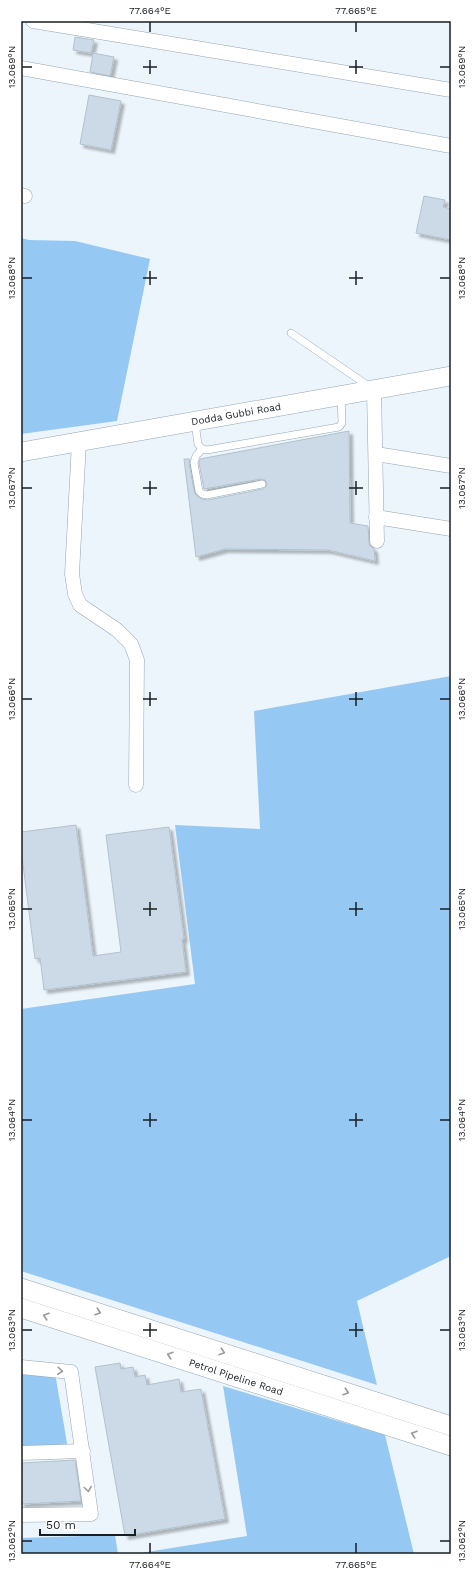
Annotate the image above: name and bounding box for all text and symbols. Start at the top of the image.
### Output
text: 77.664°E [129,5,171,16]
text: 77.665°E [335,5,377,16]
text: 13.069°N [6,46,17,88]
text: 13.069°N [456,46,467,88]
text: 13.068°N [6,257,17,299]
text: 13.068°N [456,257,467,299]
street label: Dodda Gubbi Road [190,401,282,427]
text: 13.067°N [6,467,17,509]
text: 13.067°N [456,467,467,509]
text: 13.066°N [6,678,17,720]
text: 13.066°N [456,678,467,720]
text: 13.065°N [6,888,17,930]
text: 13.065°N [456,888,467,930]
text: 13.064°N [6,1099,17,1141]
text: 13.064°N [456,1099,467,1141]
one-way arrow [95,1308,102,1316]
text: 13.063°N [6,1309,17,1351]
text: 13.063°N [456,1309,467,1351]
one-way arrow [43,1312,50,1321]
one-way arrow [218,1347,225,1356]
one-way arrow [167,1352,174,1360]
street label: Petrol Pipeline Road [188,1357,284,1397]
one-way arrow [57,1366,63,1375]
one-way arrow [342,1387,349,1396]
one-way arrow [411,1430,418,1439]
one-way arrow [83,1486,92,1492]
scale bar [40,1511,135,1537]
text: 50 m [46,1518,76,1532]
text: 13.062°N [6,1520,17,1562]
text: 13.062°N [456,1520,467,1562]
text: 77.664°E [129,1559,171,1570]
text: 77.665°E [335,1559,377,1570]

